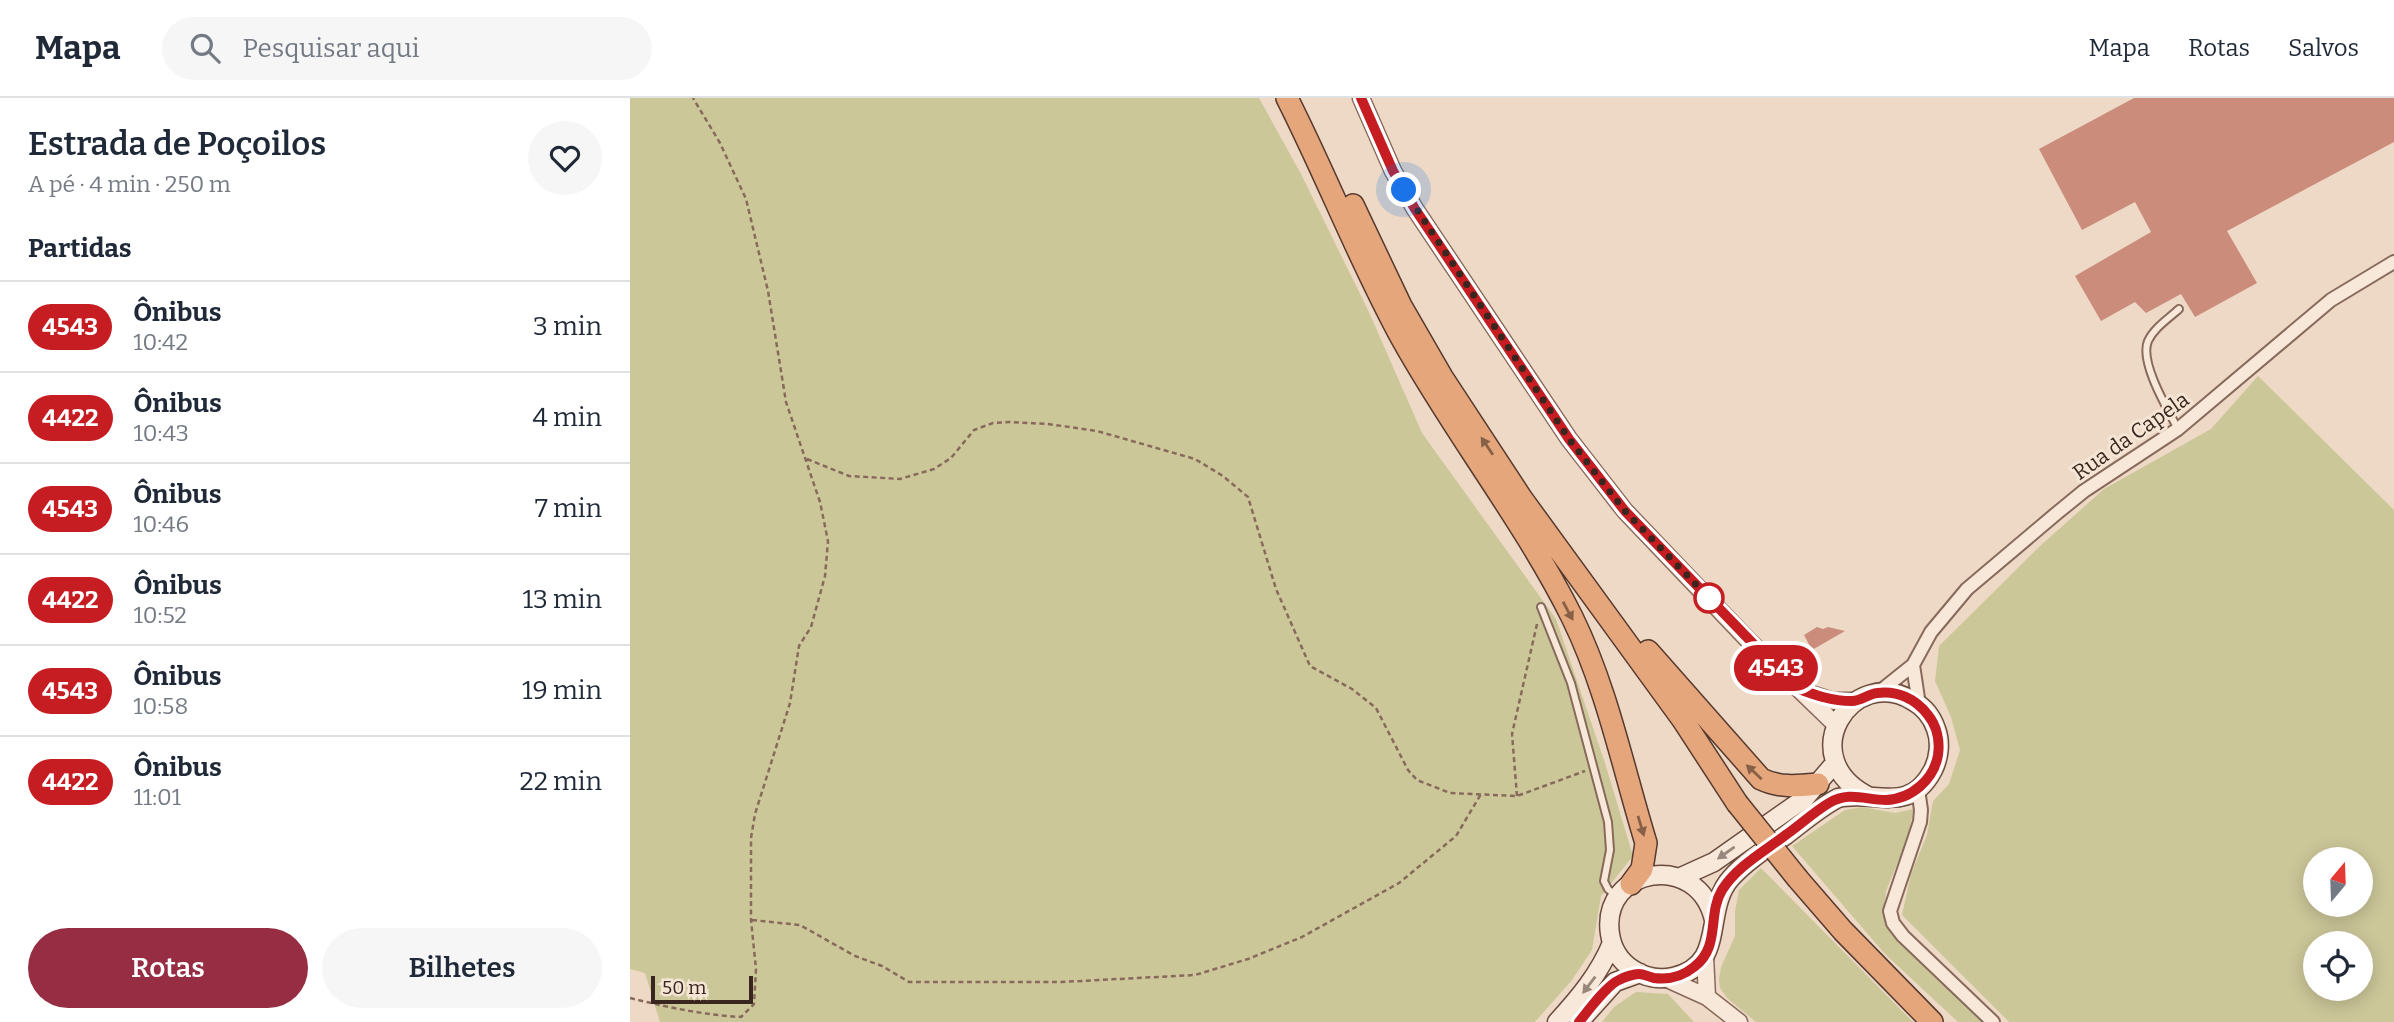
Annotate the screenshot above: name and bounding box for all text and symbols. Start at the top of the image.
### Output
search box [162,17,652,80]
text: Mapa [35,28,120,68]
icon: search [186,29,224,67]
text: Pesquisar aqui [242,33,420,64]
text: Mapa [2088,34,2150,62]
text: Rotas [2188,34,2250,62]
text: Salvos [2288,34,2359,62]
button: heart [528,121,602,195]
text: Estrada de Poçoilos [28,124,326,164]
text: A pé · 4 min · 250 m [28,170,231,198]
your location [1386,172,1421,207]
text: Partidas [28,233,132,264]
text: Ônibus [133,297,221,328]
text: 3 min [533,311,602,342]
text: 4543 [42,313,98,341]
text: 10:42 [133,328,188,356]
street label: Rua da Capela [2068,386,2195,486]
text: Ônibus [134,388,222,419]
text: 4 min [533,402,602,433]
text: 4422 [42,404,99,432]
text: 10:43 [134,419,189,447]
one-way arrow [1481,436,1494,456]
text: Ônibus [133,479,221,510]
text: 7 min [535,493,602,524]
text: 4543 [42,495,98,523]
text: 10:46 [133,510,189,538]
text: Ônibus [134,570,222,601]
unlabelled marker [1694,583,1724,613]
text: 13 min [522,584,602,615]
text: 4422 [42,586,99,614]
text: 10:52 [134,601,187,629]
one-way arrow [1563,601,1574,621]
line badge: 4543 [1727,645,1825,691]
text: 4543 [1748,654,1804,682]
text: Ônibus [133,661,221,692]
text: 19 min [522,675,602,706]
text: 4543 [42,677,98,705]
text: 10:58 [133,692,188,720]
text: Ônibus [134,752,222,783]
one-way arrow [1745,764,1763,780]
text: 22 min [520,766,602,797]
text: 4422 [42,768,99,796]
text: 11:01 [134,783,181,811]
one-way arrow [1636,816,1646,837]
one-way arrow [1717,846,1735,860]
north arrow [2303,847,2373,917]
map controls [2303,847,2373,1001]
button: Rotas [28,928,308,1008]
button: Bilhetes [322,928,602,1008]
button: locate [2303,931,2373,1001]
scale bar [651,973,752,1005]
text: 50 m [662,976,706,999]
one-way arrow [1581,976,1596,994]

